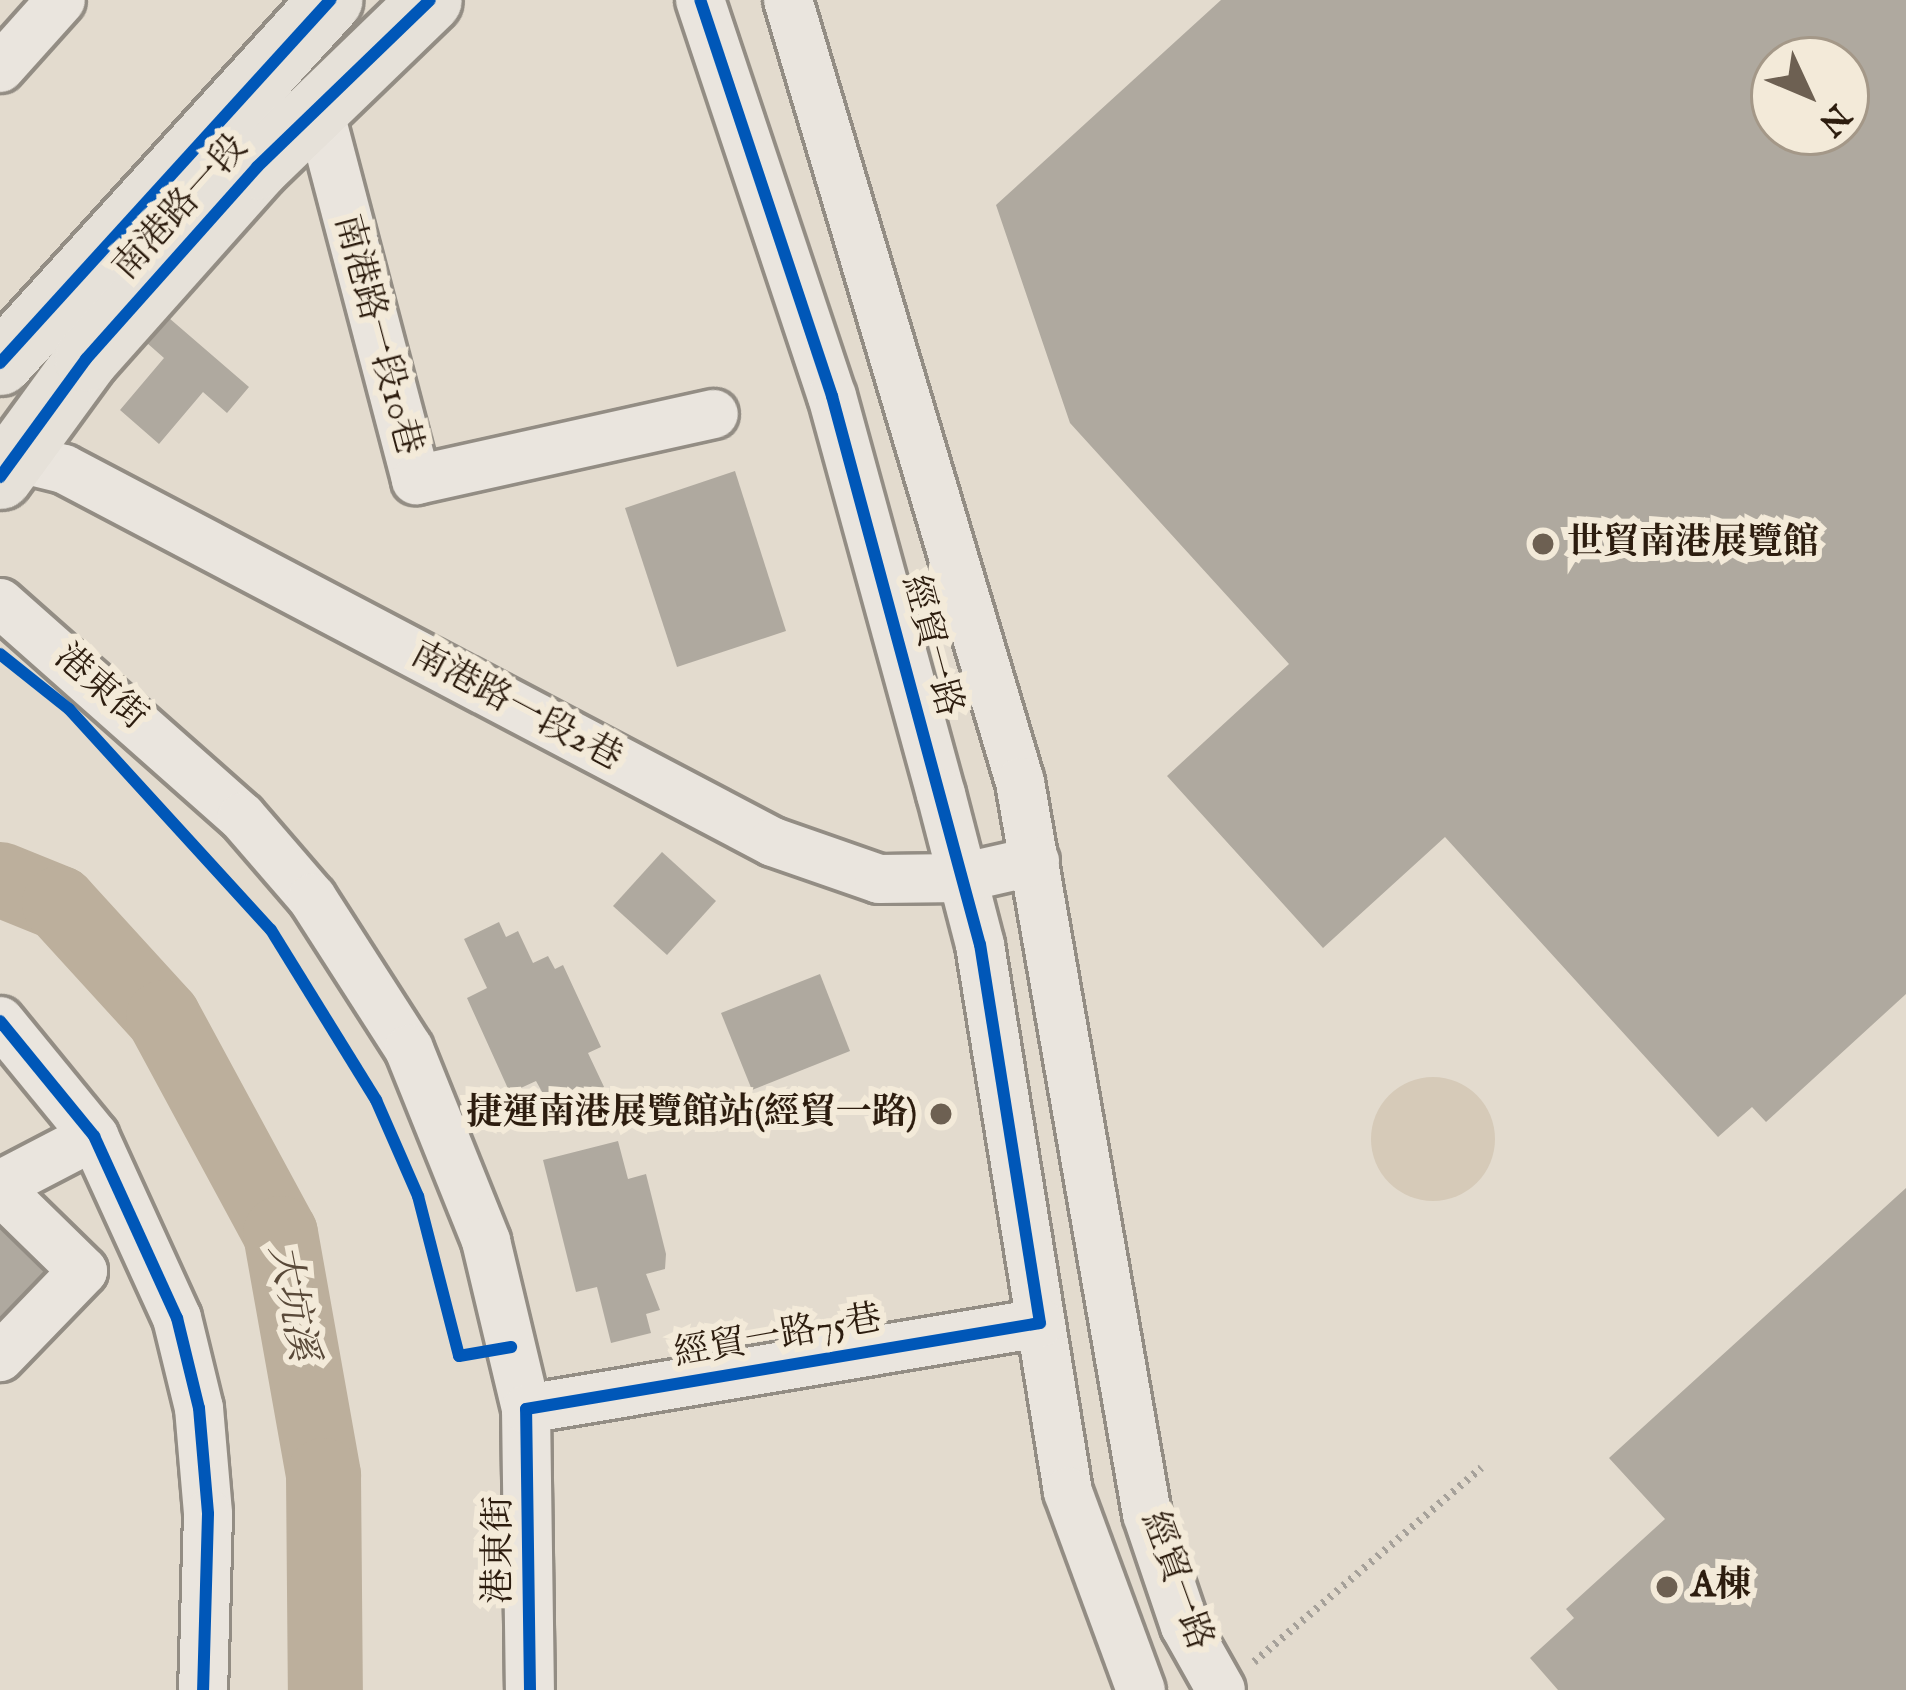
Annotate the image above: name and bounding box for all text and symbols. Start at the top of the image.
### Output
north arrow [1750,36,1870,156]
text: N [1809,94,1859,144]
street label: 南港路一段 [105,127,257,289]
street label: 南港路一段10巷 [324,210,430,460]
place label: 世貿南港展覽館 [1567,522,1819,566]
marker: 世貿南港展覽館 [1530,531,1556,557]
street label: 經貿一路 [892,571,970,721]
street label: 南港路一段2巷 [403,633,629,781]
street label: 港東街 [45,636,155,740]
place label: 捷運南港展覽館站(經貿一路) [467,1092,917,1136]
marker: 捷運南港展覽館站(經貿一路) [928,1101,954,1127]
water label: 大坑溪 [257,1241,325,1365]
street label: 經貿一路75巷 [671,1298,885,1376]
street label: 港東街 [478,1496,522,1604]
street label: 經貿一路 [1131,1506,1221,1656]
place label: A棟 [1691,1565,1751,1609]
marker: A棟 [1654,1574,1680,1600]

